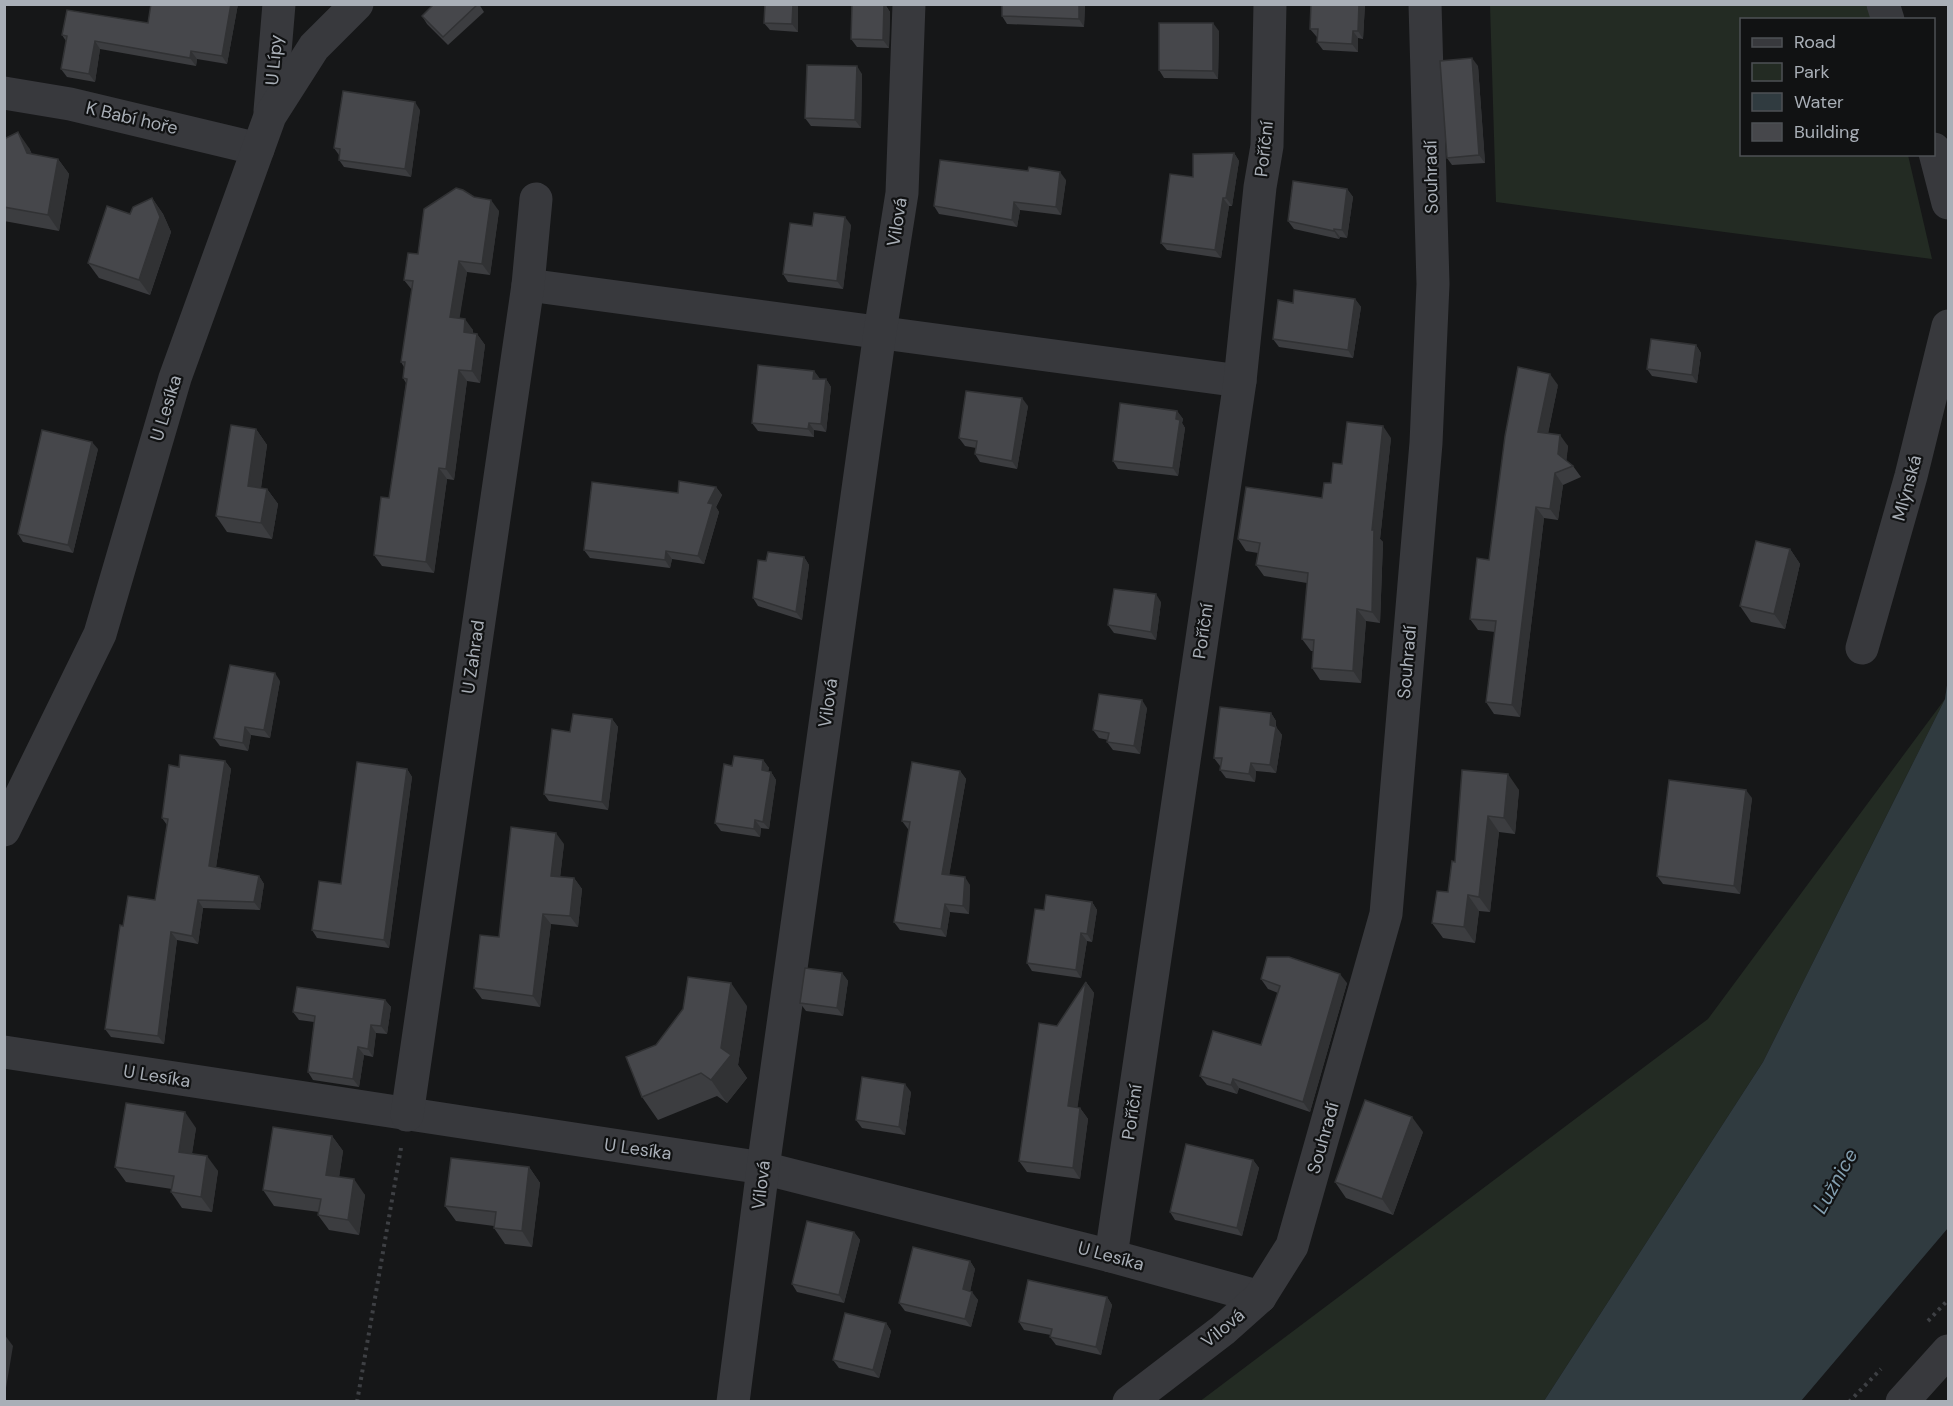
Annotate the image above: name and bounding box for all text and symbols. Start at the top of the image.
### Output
legend [1740,18,1935,156]
text: Road [1794,30,1836,54]
street label: U Lípy [260,34,288,86]
text: Park [1794,60,1830,84]
text: Water [1794,90,1844,114]
street label: K Babí hoře [84,96,180,140]
street label: Poříční [1249,120,1279,178]
text: Building [1794,120,1859,144]
street label: Souhradí [1418,140,1444,214]
street label: Vilová [881,196,913,248]
street label: U Lesíka [145,372,187,444]
street label: Mlýnská [1887,452,1927,524]
street label: Poříční [1187,602,1219,660]
street label: U Zahrad [456,619,490,695]
street label: Souhradí [1392,624,1422,700]
street label: Vilová [813,677,843,729]
street label: U Lesíka [122,1059,192,1093]
street label: Poříční [1116,1083,1148,1141]
street label: Souhradí [1301,1099,1345,1177]
street label: U Lesíka [603,1132,673,1166]
water label: Lužnice [1807,1144,1863,1218]
street label: Vilová [746,1159,776,1211]
street label: U Lesíka [1075,1236,1147,1276]
street label: Vilová [1196,1303,1250,1353]

